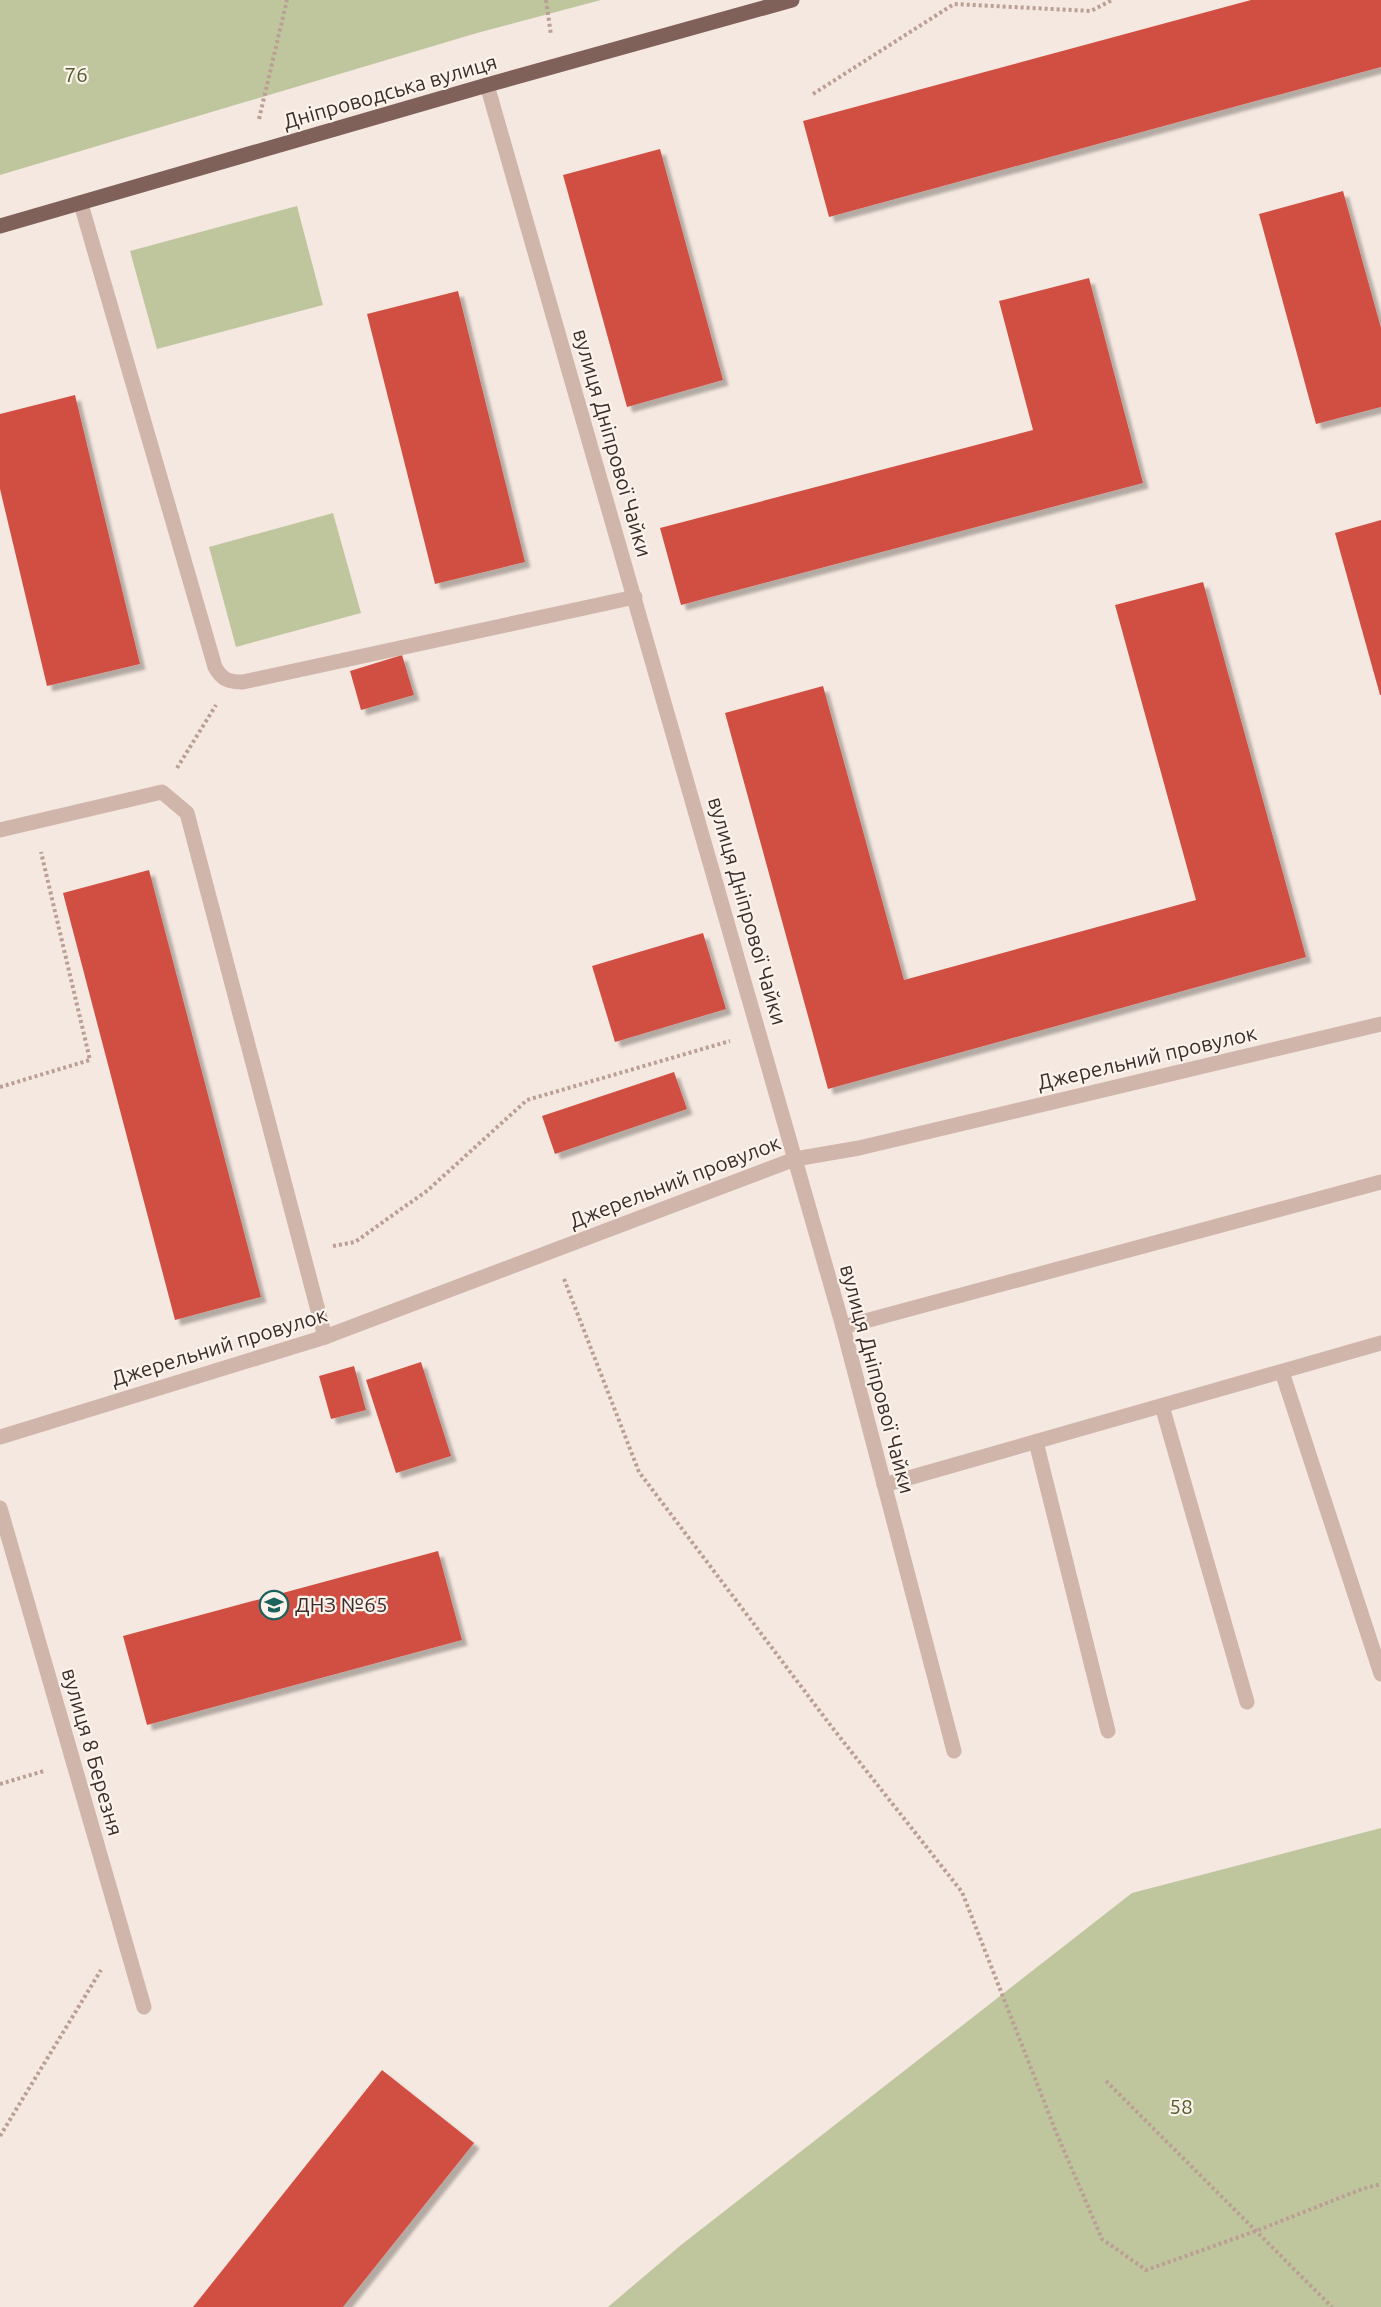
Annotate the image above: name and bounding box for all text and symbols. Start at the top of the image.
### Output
street label: Дніпроводська вулиця [280,49,499,133]
park label: 76 [64,62,88,86]
street label: вулиця Дніпрової Чайки [569,326,657,560]
street label: вулиця Дніпрової Чайки [704,794,792,1028]
street label: Джерельний провулок [1035,1020,1259,1094]
street label: Джерельний провулок [566,1130,784,1232]
street label: вулиця Дніпрової Чайки [836,1262,920,1496]
street label: Джерельний провулок [108,1302,330,1390]
school or university icon: ДНЗ №65 [258,1589,290,1621]
place label: ДНЗ №65 [295,1592,388,1616]
street label: вулиця 8 Березня [58,1665,128,1838]
park label: 58 [1169,2094,1193,2118]

